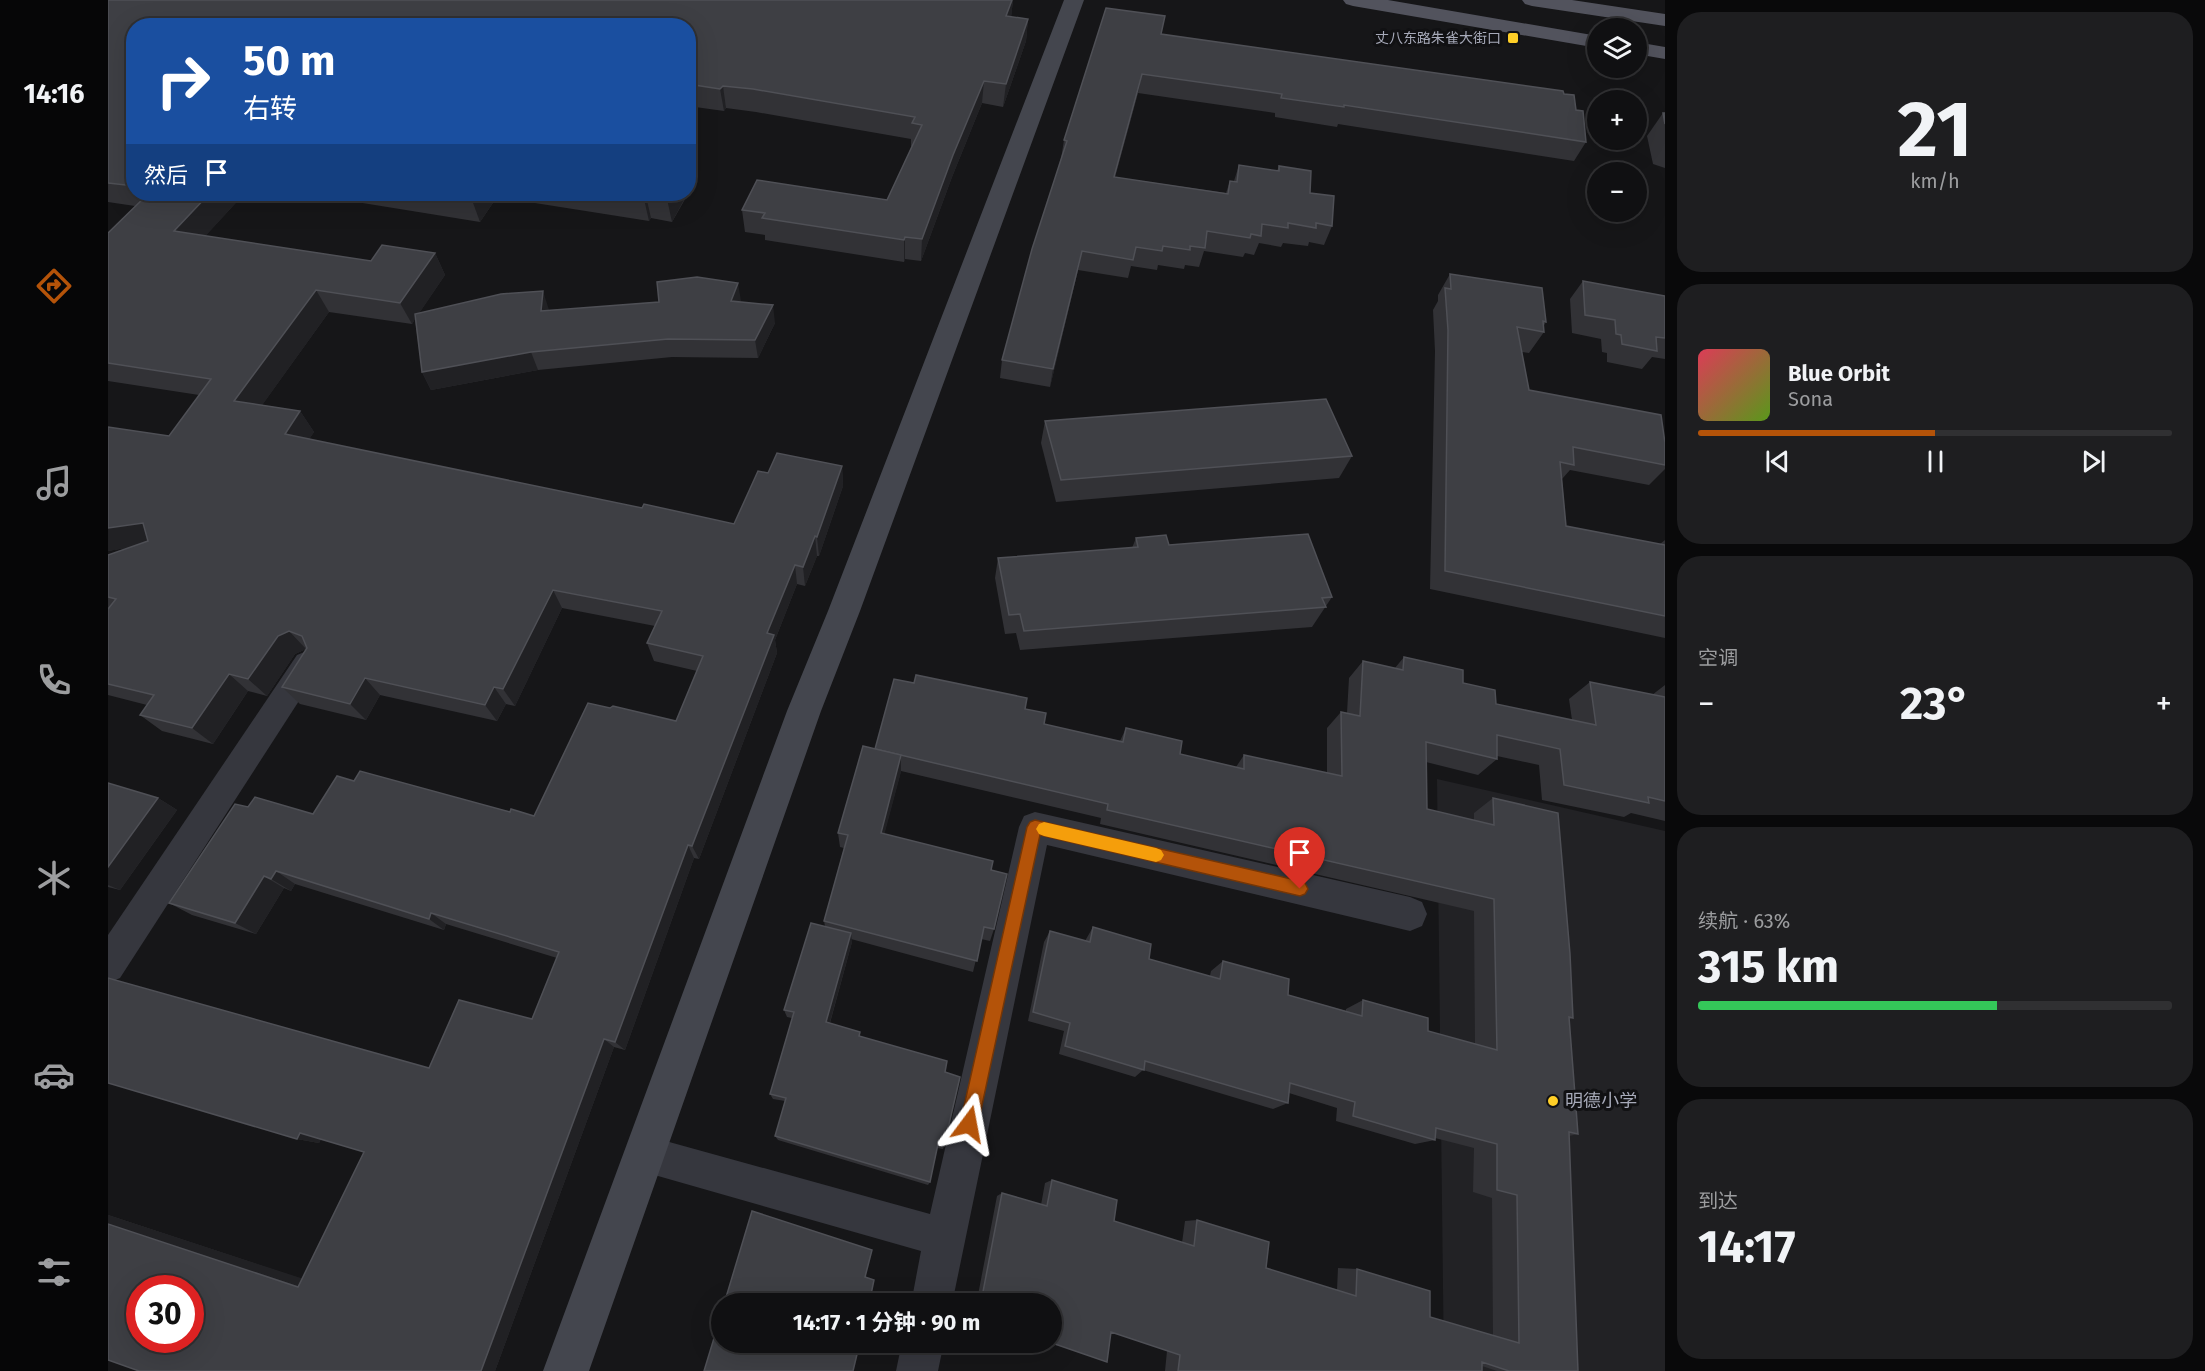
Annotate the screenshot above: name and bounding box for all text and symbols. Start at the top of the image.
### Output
map controls [1587,18,1647,222]
button: layers [1587,18,1647,78]
place label: 丈八东路朱雀大街口 [1375,30,1501,47]
marker: 丈八东路朱雀大街口 [1506,31,1520,45]
text: 50 m [243,36,336,86]
icon: right [144,42,222,120]
text: 14:16 [23,78,85,110]
text: 21 [1898,83,1972,177]
button: + [1587,90,1647,150]
text: 右转 [243,93,297,125]
icon: arrive [200,156,233,189]
text: 然后 [144,162,188,189]
button: − [1587,162,1647,222]
text: km/h [1910,169,1960,193]
icon: directions [33,265,75,307]
text: Blue Orbit [1788,360,1890,387]
text: Sona [1788,387,1833,411]
icon: previous [1761,445,1794,478]
icon: pause [1919,445,1952,478]
icon: next [2077,445,2110,478]
icon: music [33,462,75,504]
text: 空调 [1698,646,1738,670]
icon: phone [33,659,75,701]
text: 23° [1900,677,1970,731]
text: − [1698,684,1715,724]
text: + [2156,684,2172,724]
pin [1274,827,1325,889]
icon: arrive [1283,836,1316,869]
icon: climate [33,857,75,899]
text: 续航 · 63% [1698,909,1790,933]
text: 315 km [1698,940,1839,994]
icon: car [33,1054,75,1096]
place label: 明德小学 [1565,1090,1637,1112]
position arrow [937,1092,1001,1156]
marker: 明德小学 [1546,1094,1560,1108]
text: 到达 [1698,1189,1738,1213]
text: 14:17 [1698,1220,1796,1274]
icon: filters [33,1251,75,1293]
speed limit sign: 30 [126,1275,204,1353]
text: 14:17 · 1 分钟 · 90 m [793,1309,980,1336]

